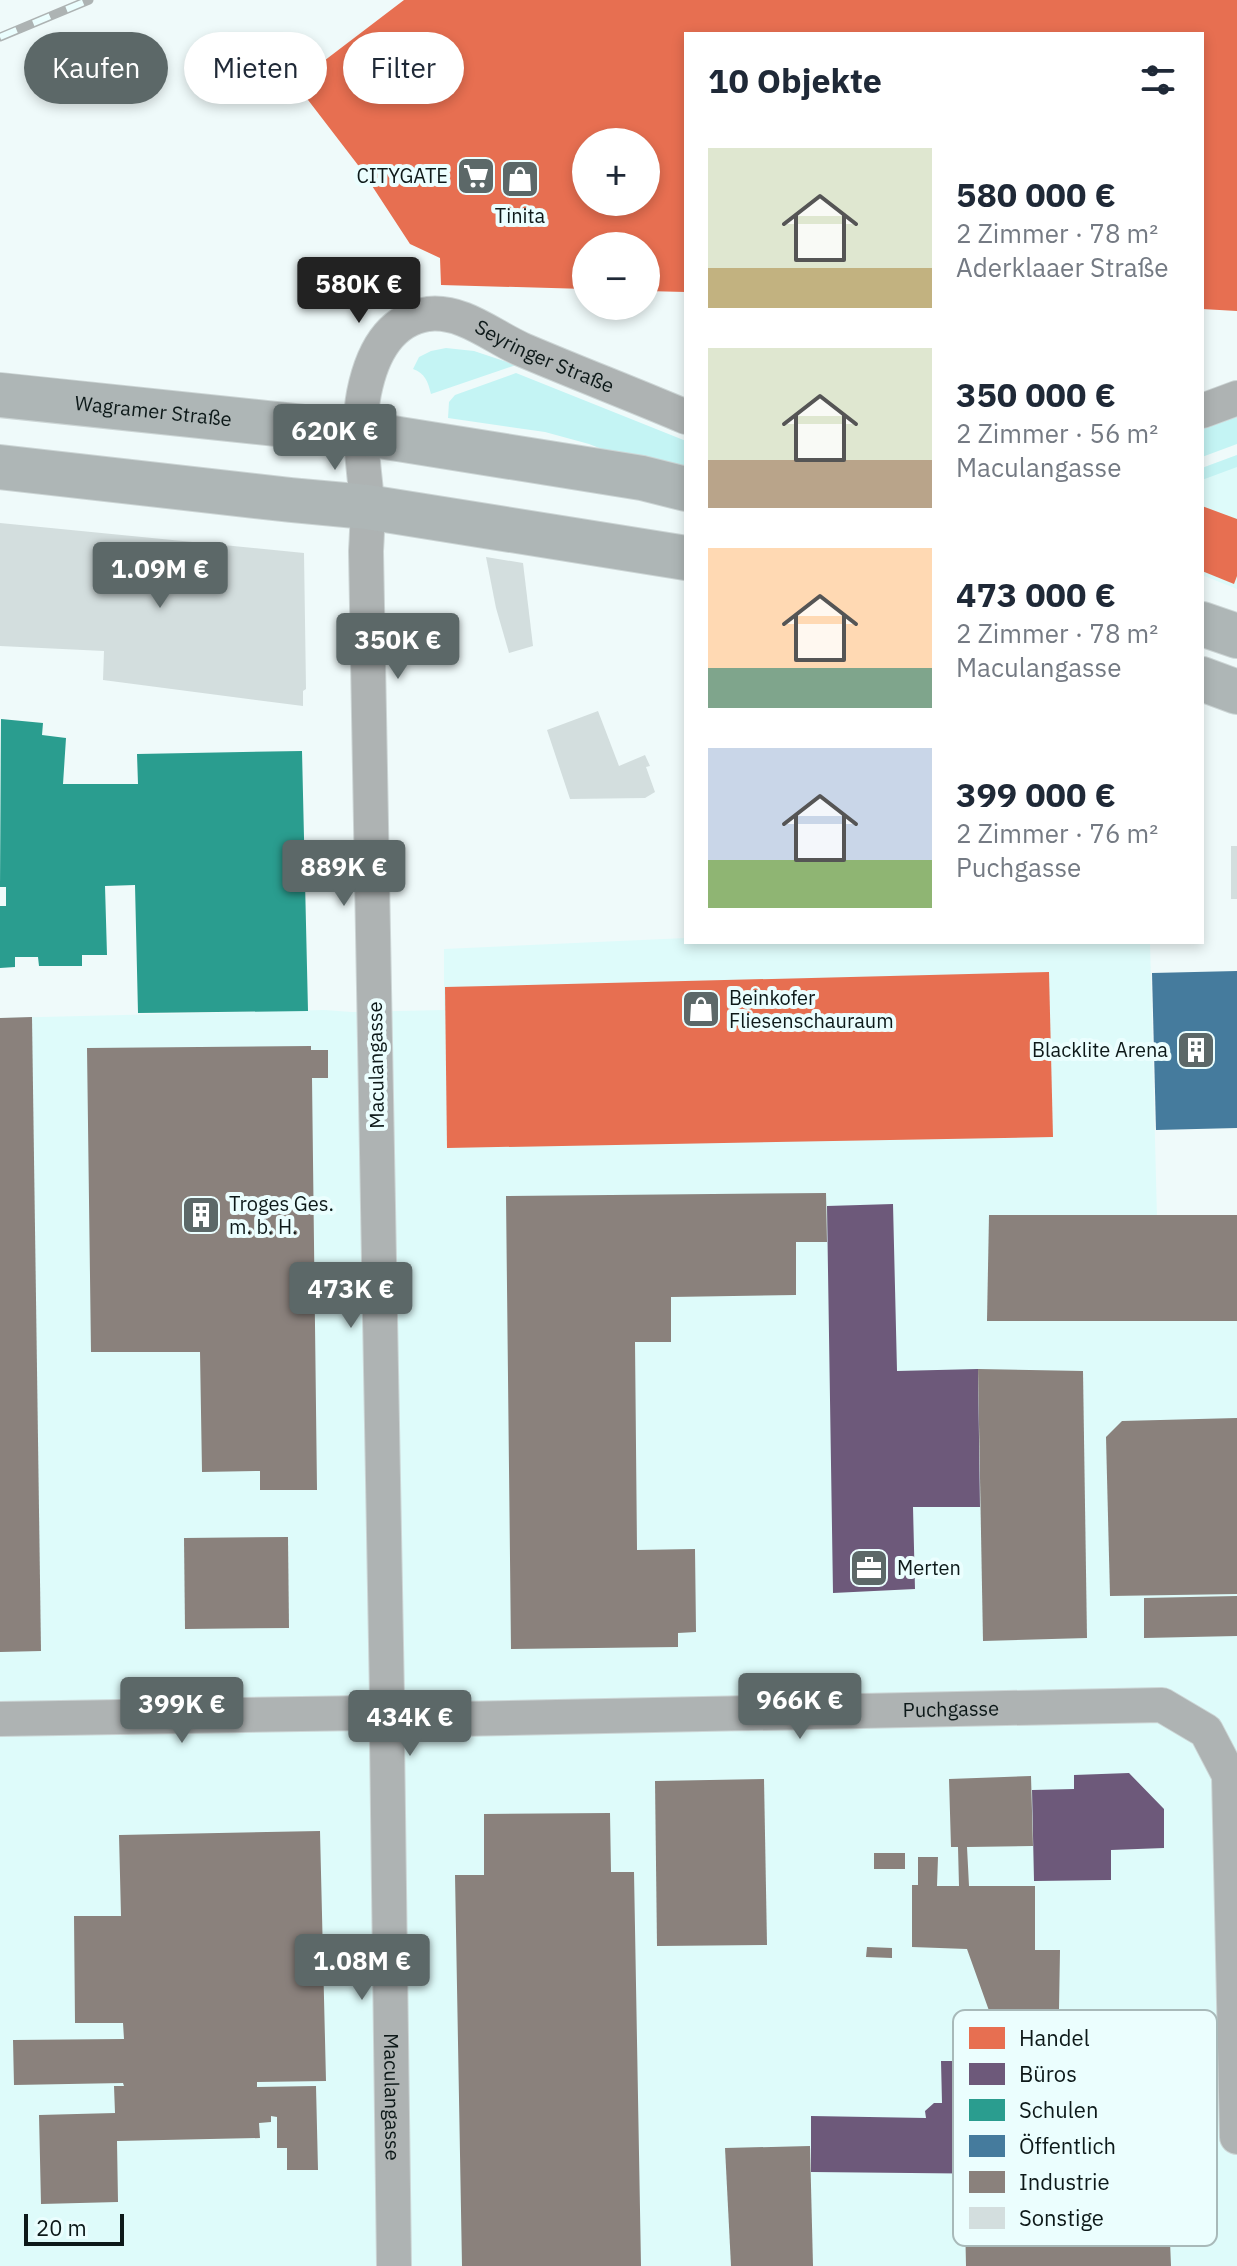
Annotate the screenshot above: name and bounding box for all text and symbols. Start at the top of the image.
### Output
chip: Kaufen [24,32,168,104]
chip: Mieten [184,32,327,104]
chip: Filter [343,32,464,104]
text: 10 Objekte [708,58,882,102]
icon: filters [1136,58,1180,102]
map controls [572,128,660,320]
button: + [572,128,660,216]
supermarket icon: CITYGATE [455,155,497,197]
shop icon: Tinita [499,158,541,200]
place label: CITYGATE [356,162,448,189]
text: 580 000 € [956,172,1116,216]
icon: home [772,180,868,276]
place label: Tinita [495,202,546,229]
text: 2 Zimmer · 78 m² [956,216,1158,250]
button: − [572,232,660,320]
text: Aderklaaer Straße [956,250,1169,284]
pin: 580K € [294,257,424,325]
text: 580K € [315,266,403,300]
street label: Seyringer Straße [470,313,618,399]
text: 350 000 € [956,372,1116,416]
icon: home [772,380,868,476]
street label: Wagramer Straße [73,389,233,432]
pin: 620K € [270,404,400,472]
text: 620K € [291,413,379,447]
text: 2 Zimmer · 56 m² [956,416,1158,450]
text: Maculangasse [956,450,1122,484]
pin: 1.09M € [86,542,234,610]
text: 1.09M € [111,551,209,585]
text: 473 000 € [956,572,1116,616]
icon: home [772,580,868,676]
pin: 350K € [333,613,463,681]
text: 2 Zimmer · 78 m² [956,616,1158,650]
text: 350K € [354,622,442,656]
text: Maculangasse [956,650,1122,684]
text: 399 000 € [956,772,1116,816]
icon: home [772,780,868,876]
text: 2 Zimmer · 76 m² [956,816,1158,850]
pin: 889K € [279,840,409,908]
text: 889K € [300,849,388,883]
text: Puchgasse [956,850,1081,884]
place label: Beinkofer Fliesenschauraum [729,984,894,1034]
shop icon: Beinkofer Fliesenschauraum [680,988,722,1030]
street label: Maculangasse [361,1001,390,1129]
building icon: Blacklite Arena [1175,1029,1217,1071]
place label: Blacklite Arena [1032,1036,1168,1063]
place label: Troges Ges. m. b. H. [229,1190,334,1240]
building icon: Troges Ges. m. b. H. [180,1194,222,1236]
pin: 473K € [286,1262,416,1330]
text: 473K € [307,1271,395,1305]
office icon: Merten [848,1547,890,1589]
place label: Merten [897,1554,961,1581]
pin: 966K € [735,1673,865,1741]
pin: 399K € [117,1677,247,1745]
text: 966K € [756,1682,844,1716]
text: 399K € [138,1686,226,1720]
pin: 434K € [345,1690,475,1758]
street label: Puchgasse [902,1694,999,1723]
text: 434K € [366,1699,454,1733]
pin: 1.08M € [288,1934,436,2002]
text: 1.08M € [313,1943,411,1977]
legend [953,2010,1217,2246]
text: Handel [1019,2023,1090,2052]
street label: Maculangasse [378,2033,407,2161]
text: Büros [1019,2059,1077,2088]
text: Schulen [1019,2095,1098,2124]
text: Öffentlich [1019,2131,1116,2160]
text: Industrie [1019,2167,1110,2196]
text: Sonstige [1019,2203,1104,2232]
scale bar [24,2210,124,2246]
text: 20 m [36,2213,87,2242]

